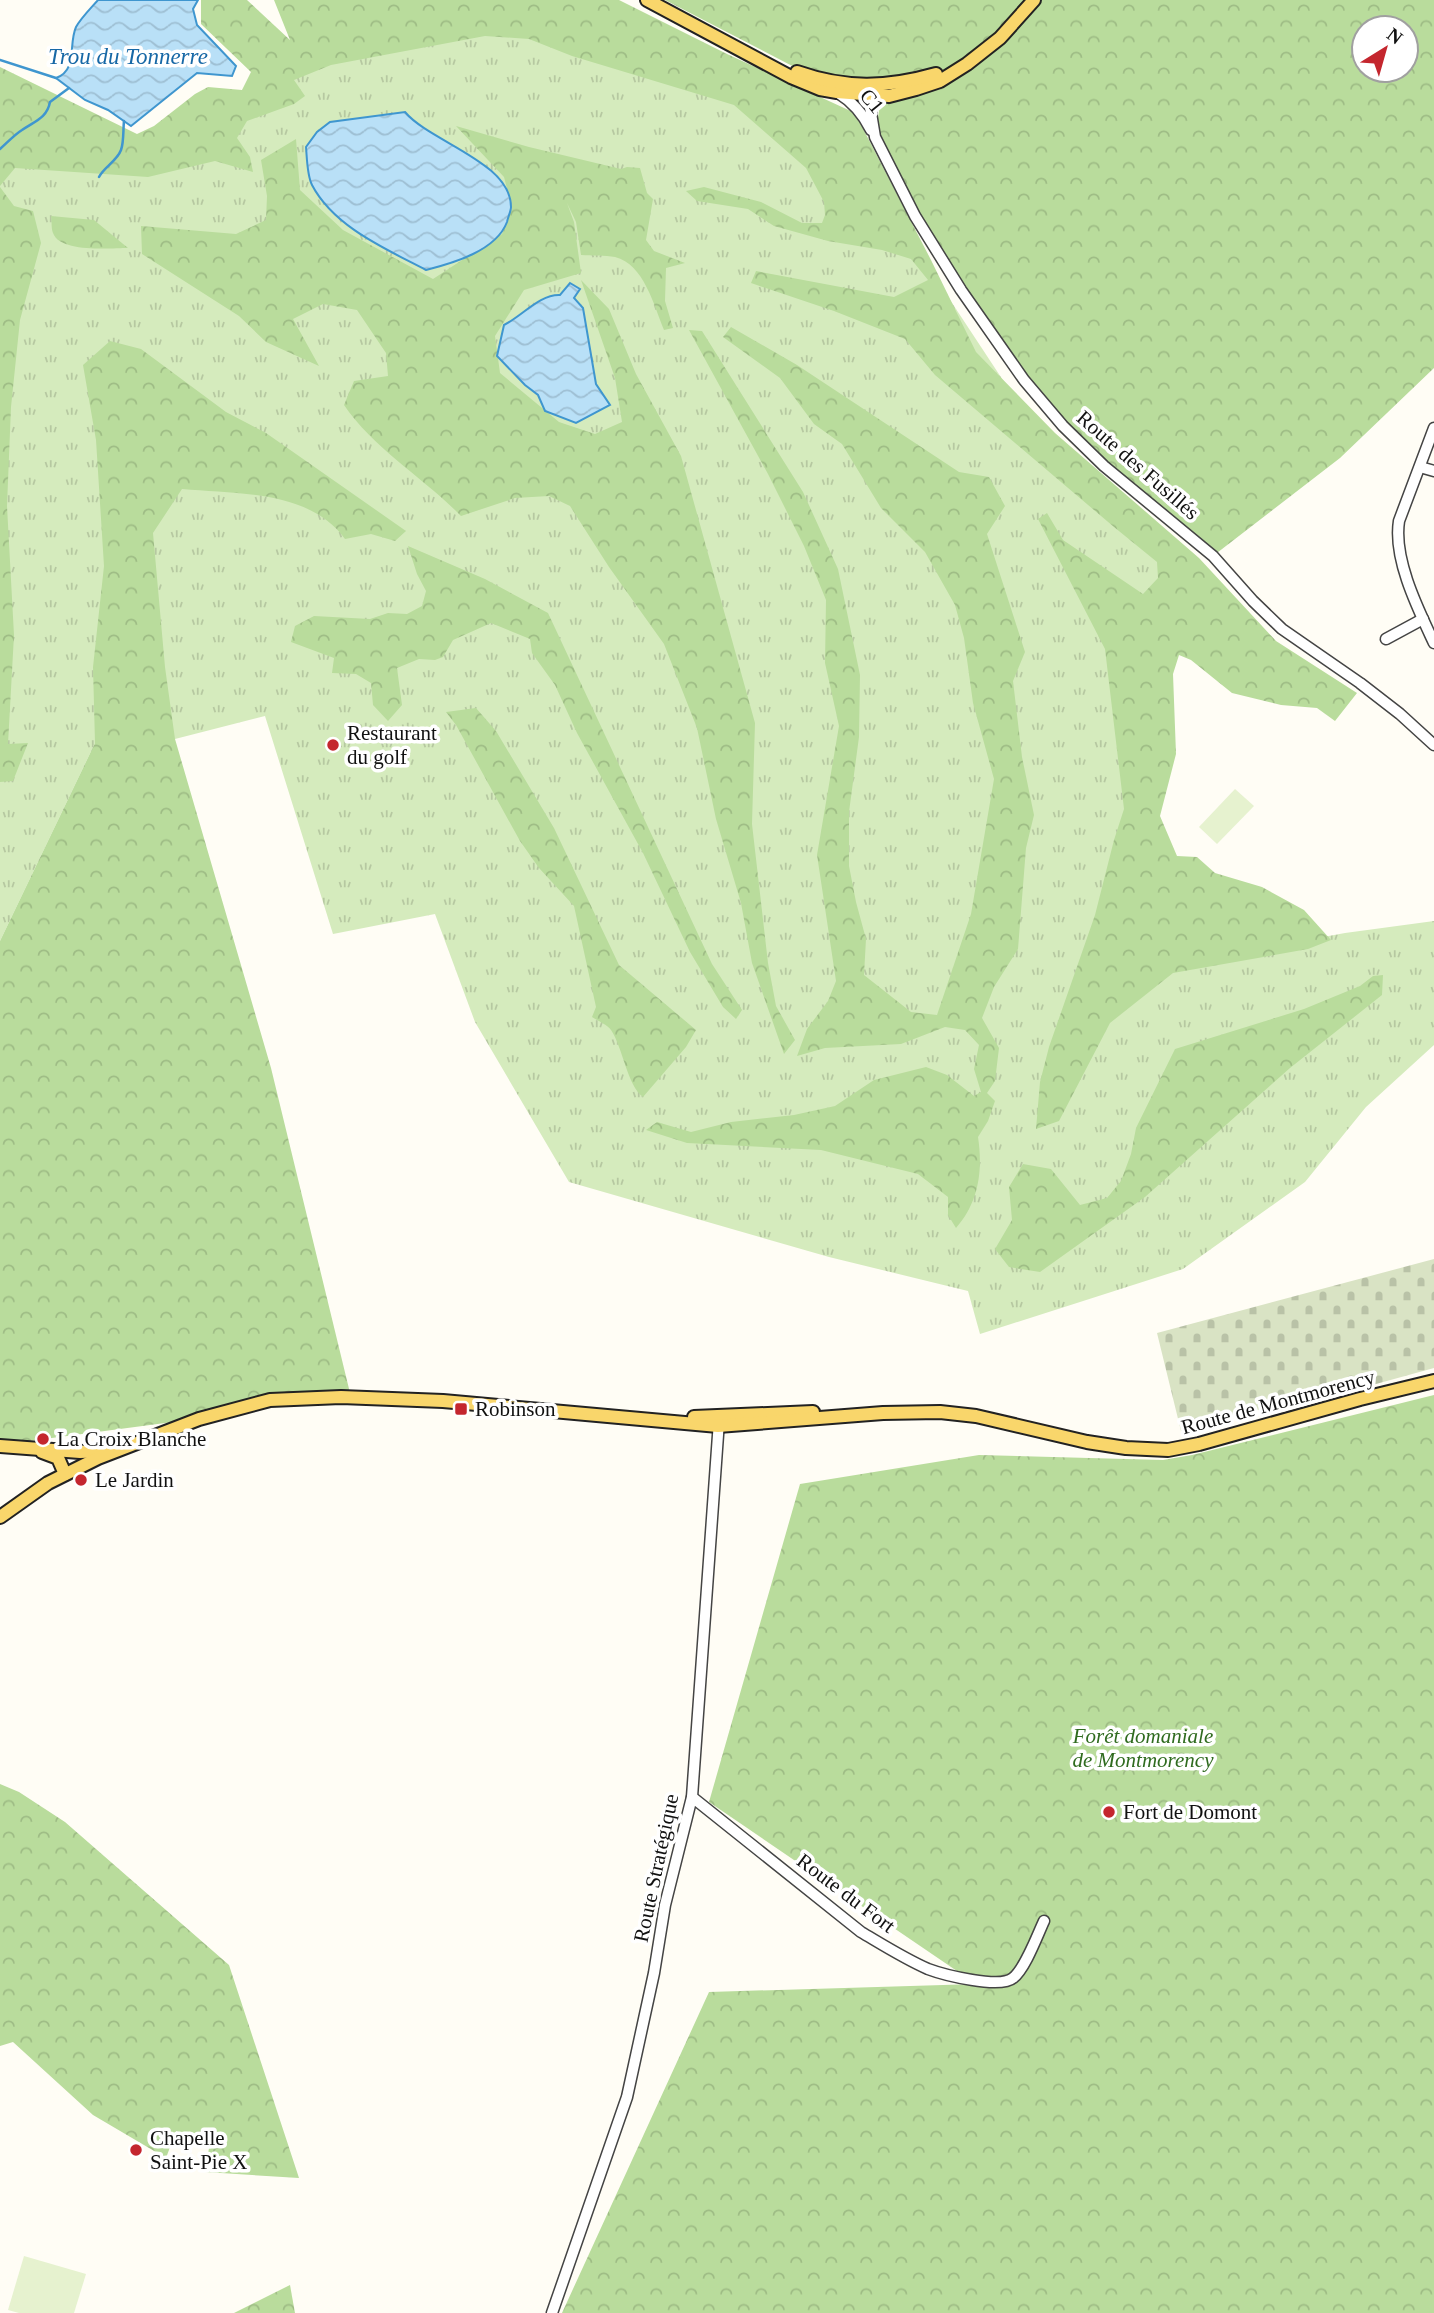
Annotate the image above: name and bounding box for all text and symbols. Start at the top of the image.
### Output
north arrow [1350,14,1420,84]
text: N [1383,23,1407,49]
water label: Trou du Tonnerre [48,44,208,69]
street label: C1 [855,84,889,118]
street label: Route des Fusillés [1072,405,1204,525]
place label: Restaurant du golf [347,721,437,769]
marker: Restaurant du golf [325,737,341,753]
street label: Route de Montmorency [1179,1364,1378,1439]
place label: Robinson [475,1397,556,1421]
marker: Robinson [453,1401,469,1417]
place label: La Croix Blanche [57,1427,206,1451]
marker: La Croix Blanche [35,1431,51,1447]
place label: Le Jardin [95,1468,174,1492]
marker: Le Jardin [73,1472,89,1488]
park label: Forêt domaniale de Montmorency [1072,1724,1214,1772]
street label: Route Stratégique [629,1792,683,1944]
place label: Fort de Domont [1123,1800,1257,1824]
marker: Fort de Domont [1101,1804,1117,1820]
street label: Route du Fort [792,1848,900,1938]
place label: Chapelle Saint-Pie X [150,2126,247,2174]
marker: Chapelle Saint-Pie X [128,2142,144,2158]

